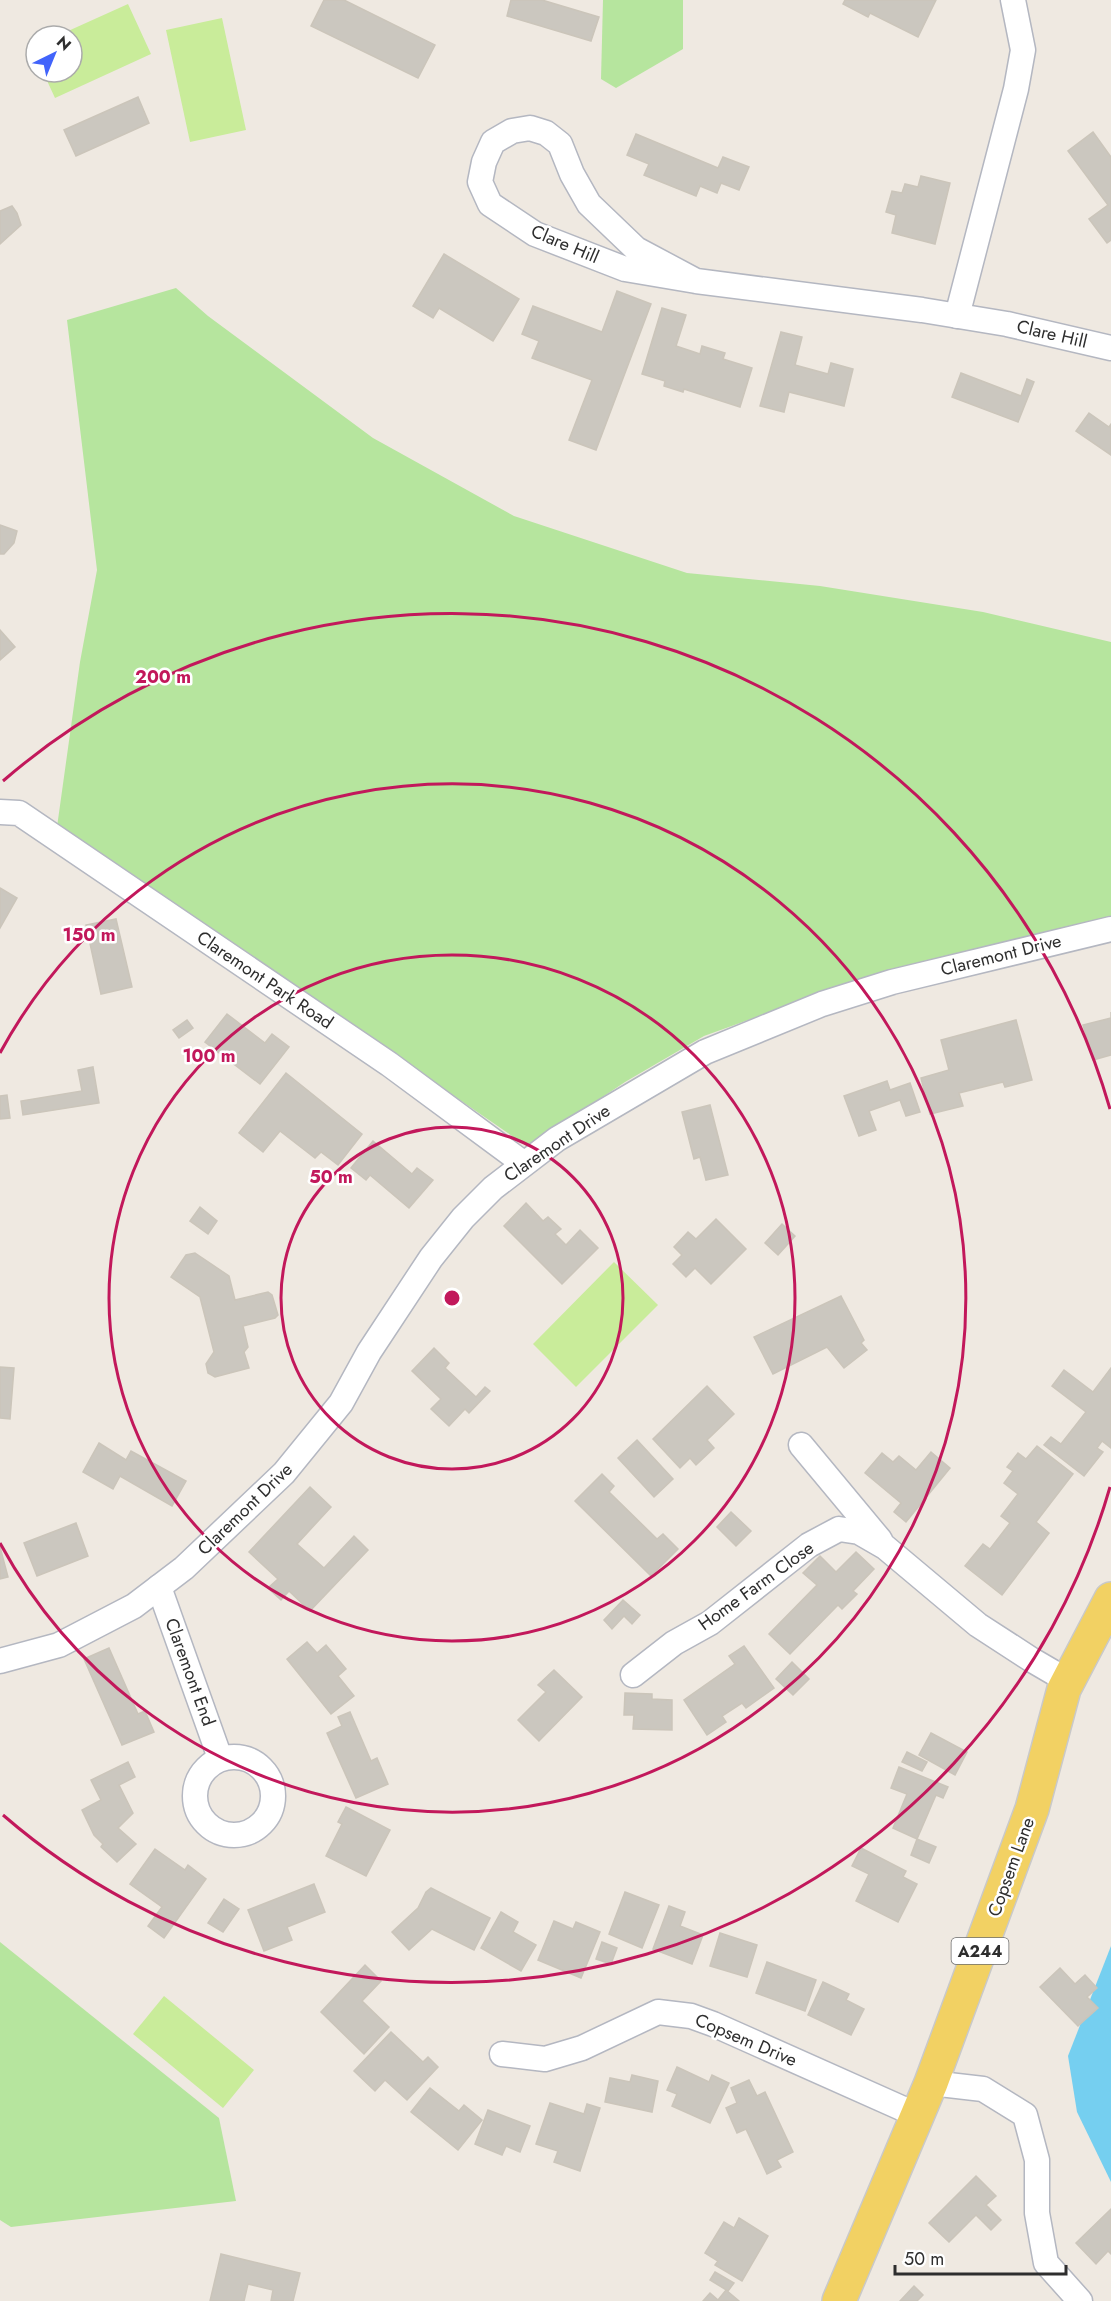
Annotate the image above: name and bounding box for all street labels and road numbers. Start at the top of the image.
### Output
street label: Clare Hill [527,218,603,270]
street label: Clare Hill [1014,313,1090,355]
street label: Claremont Park Road [192,925,338,1035]
street label: Claremont Drive [938,927,1064,983]
street label: Claremont Drive [499,1098,615,1188]
street label: Claremont Drive [192,1457,298,1561]
street label: Home Farm Close [693,1535,819,1637]
street label: Claremont End [158,1614,222,1730]
street label: Copsem Lane [981,1814,1041,1920]
road number: A244 [952,1938,1008,1964]
street label: Copsem Drive [691,2007,801,2073]

